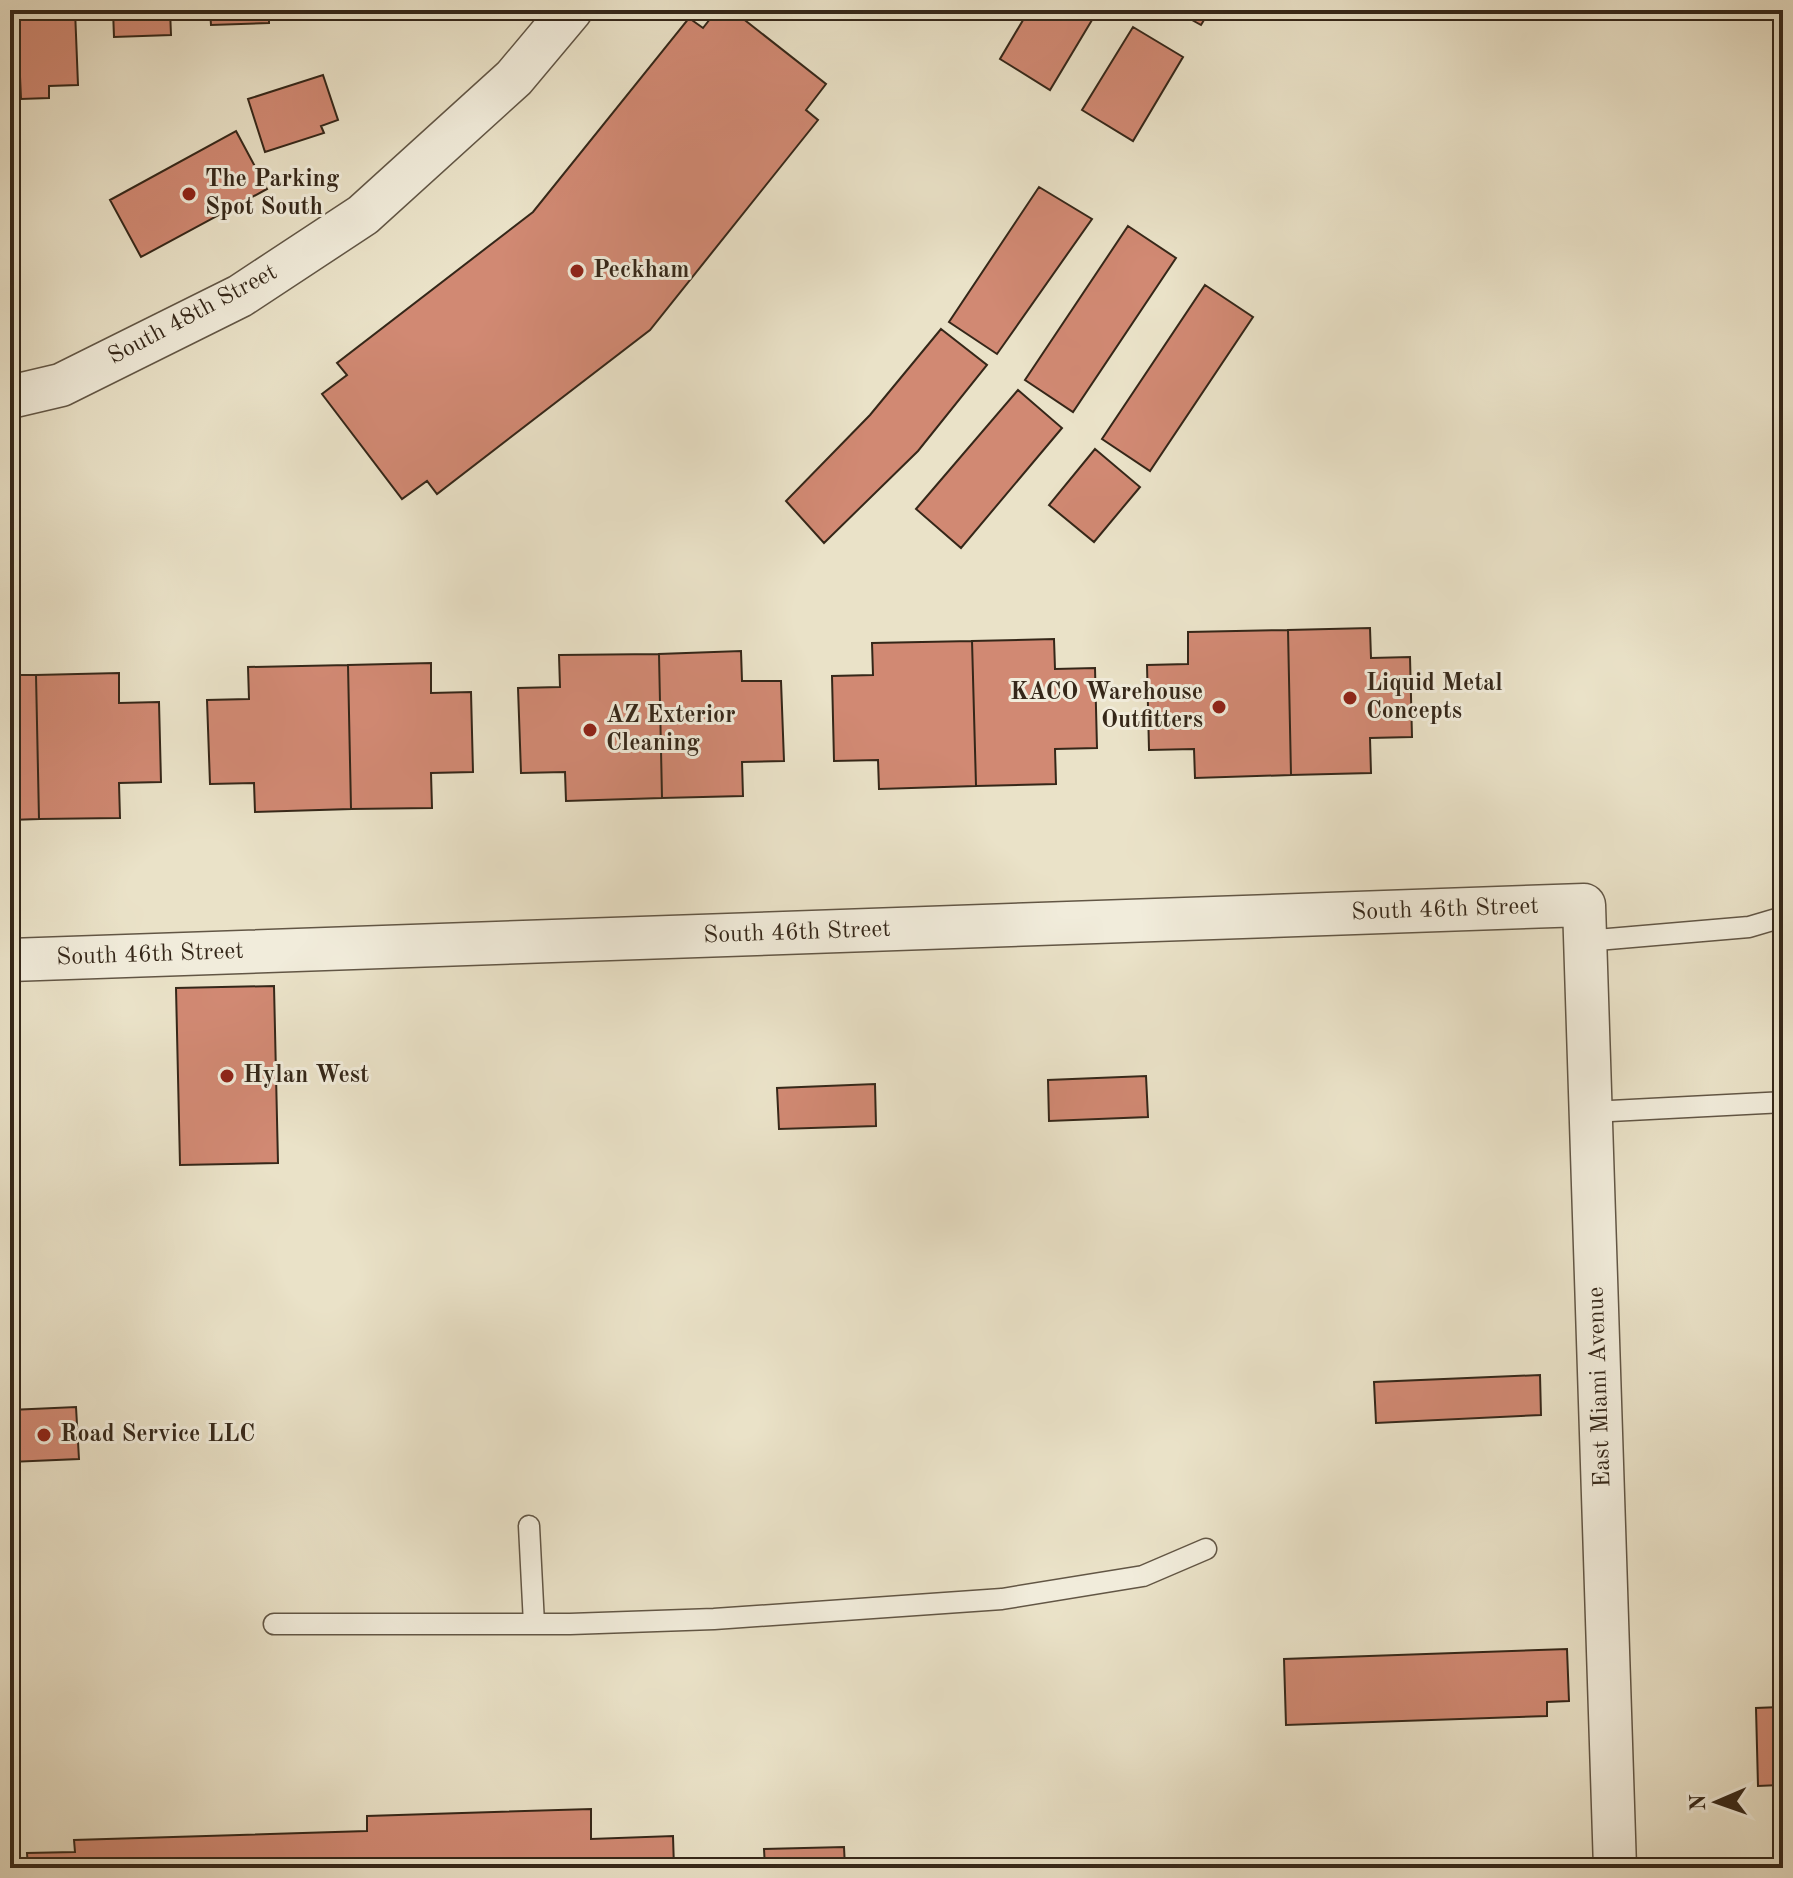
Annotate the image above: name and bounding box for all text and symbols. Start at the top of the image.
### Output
place label: The Parking Spot South [205,168,340,220]
marker: The Parking Spot South [180,185,198,203]
place label: Peckham [593,259,689,283]
street label: South 48th Street [105,260,281,370]
marker: Peckham [568,262,586,280]
place label: Liquid Metal Concepts [1366,672,1503,724]
place label: KACO Warehouse Outfitters [1010,681,1203,733]
marker: Liquid Metal Concepts [1341,689,1359,707]
marker: KACO Warehouse Outfitters [1210,698,1228,716]
place label: AZ Exterior Cleaning [606,704,736,756]
marker: AZ Exterior Cleaning [581,721,599,739]
street label: South 46th Street [1351,895,1539,925]
street label: South 46th Street [703,918,891,948]
street label: South 46th Street [56,940,244,970]
place label: Hylan West [243,1064,369,1088]
marker: Hylan West [218,1067,236,1085]
street label: East Miami Avenue [1585,1286,1615,1488]
place label: Road Service LLC [60,1423,255,1447]
marker: Road Service LLC [35,1426,53,1444]
north arrow [1677,1762,1757,1842]
text: N [1688,1794,1710,1811]

